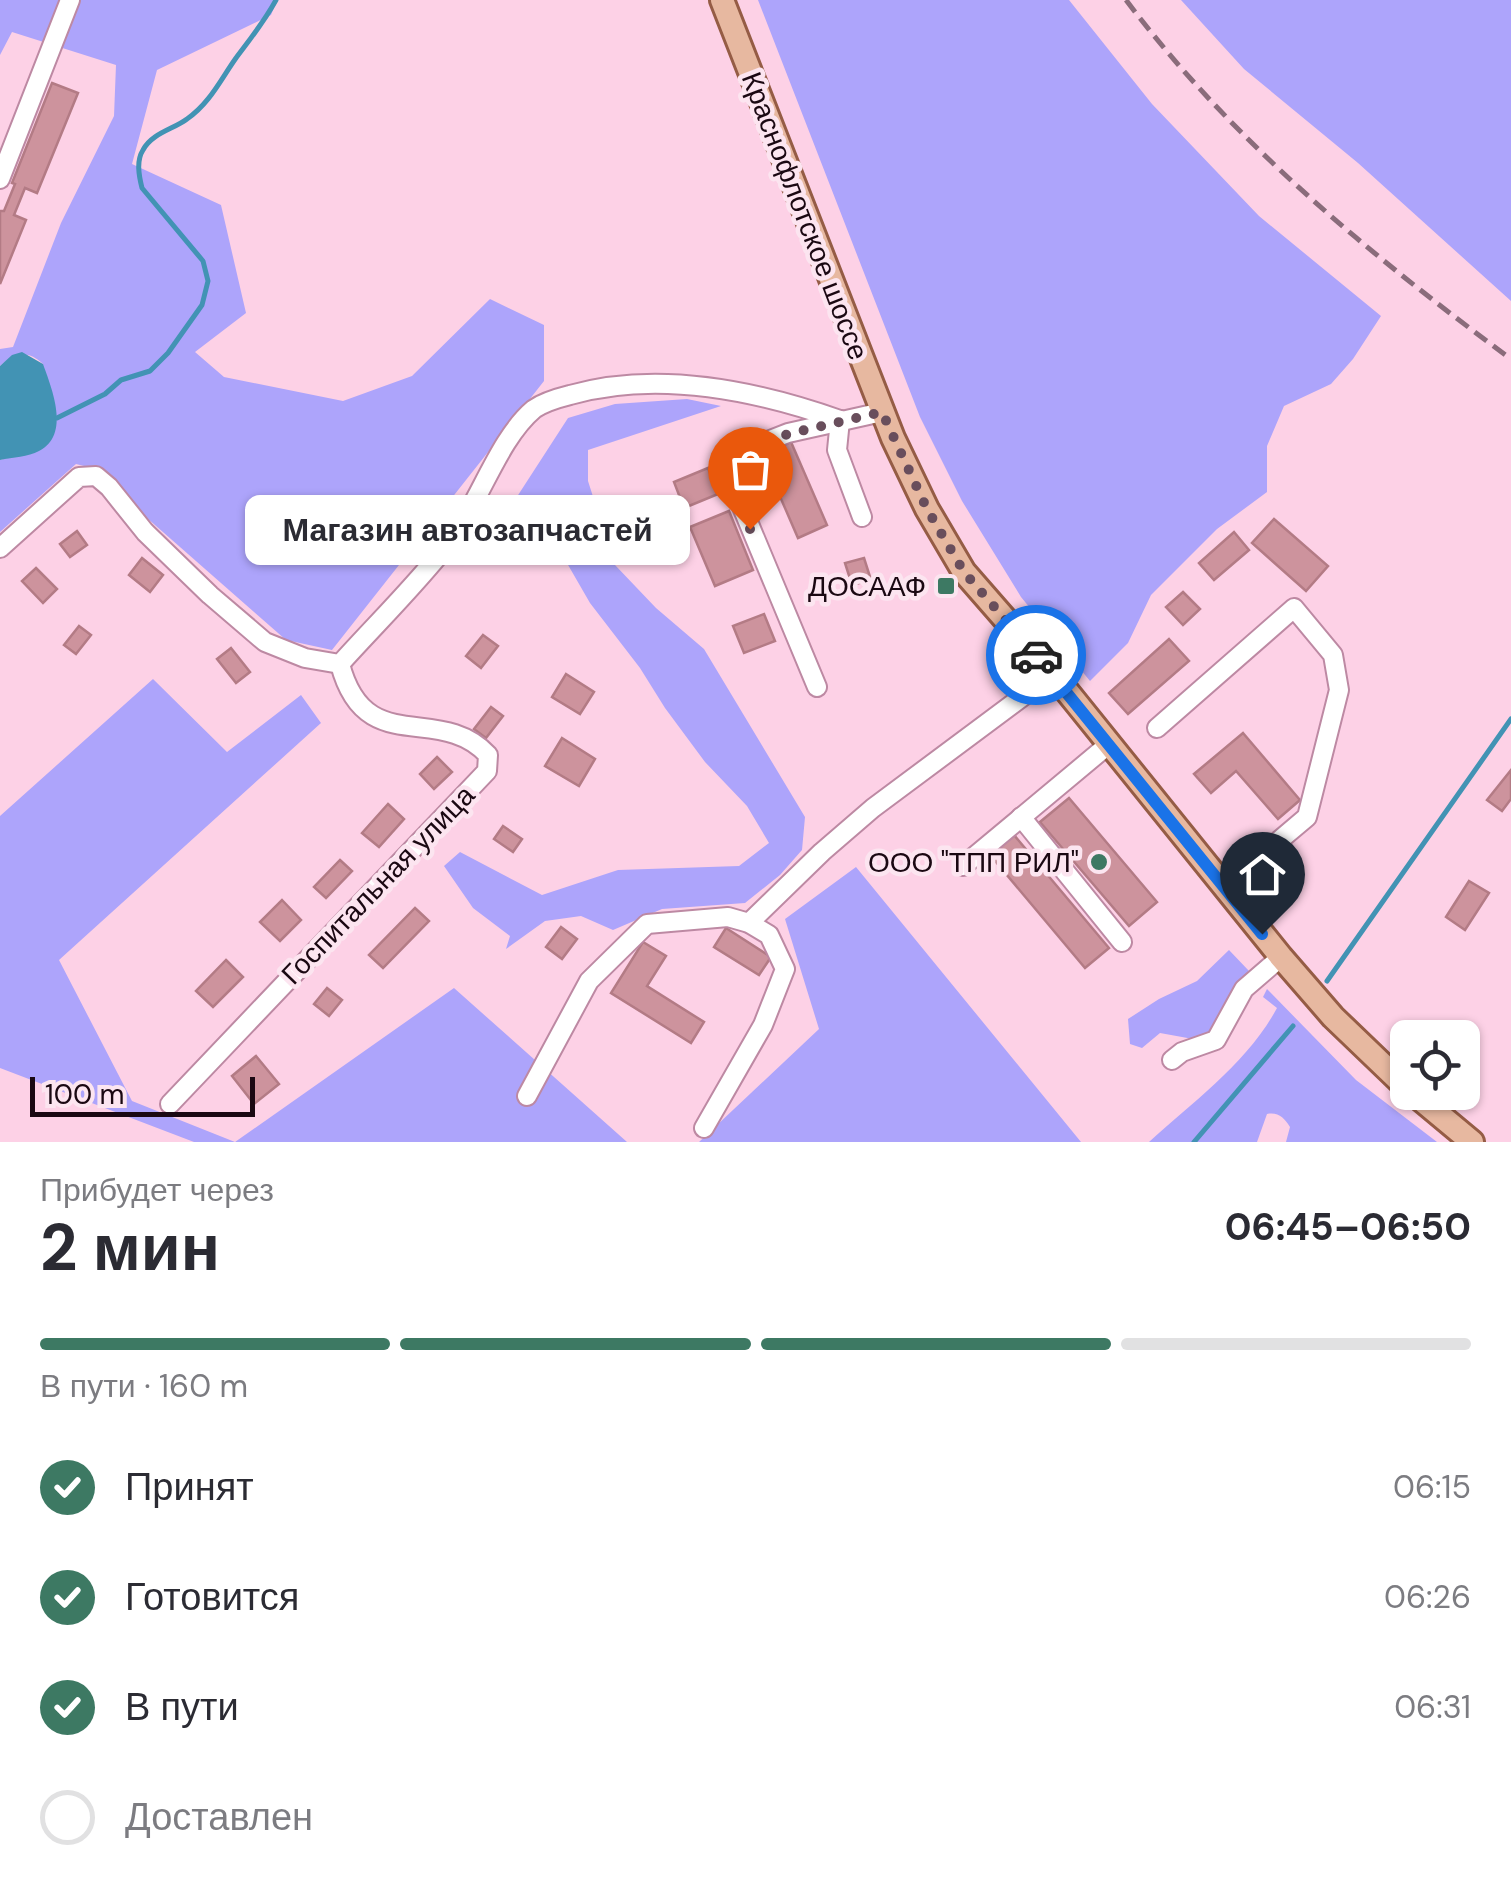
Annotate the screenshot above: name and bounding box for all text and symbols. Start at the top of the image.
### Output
street label: Краснофлотское шоссе [733,67,877,365]
pin [708,427,793,530]
icon: bag [723,442,778,497]
callout: Магазин автозапчастей [245,494,690,564]
text: Магазин автозапчастей [282,509,653,551]
place label: ДОСААФ [808,568,926,605]
marker: ДОСААФ [935,575,957,597]
courier [986,605,1086,705]
icon: car [1009,628,1064,683]
street label: Госпитальная улица [273,777,483,993]
pin [1220,832,1305,935]
place label: ООО "ТПП РИЛ" [868,844,1079,881]
icon: home [1235,847,1290,902]
marker: ООО "ТПП РИЛ" [1088,851,1110,873]
map controls [1390,1020,1480,1110]
button: locate [1390,1020,1480,1110]
scale bar [30,1072,255,1116]
text: 100 m [45,1076,124,1113]
text: Прибудет через [40,1169,274,1211]
text: 06:45–06:50 [1225,1202,1471,1252]
text: 2 мин [40,1206,220,1290]
text: В пути · 160 m [40,1365,248,1407]
icon: check [40,1460,95,1515]
text: Принят [125,1462,254,1512]
text: 06:15 [1393,1466,1471,1508]
icon: check [40,1570,95,1625]
text: Готовится [125,1572,299,1622]
text: 06:26 [1384,1576,1471,1618]
icon: check [40,1680,95,1735]
text: В пути [125,1682,239,1732]
text: 06:31 [1394,1686,1471,1728]
text: Доставлен [125,1792,313,1842]

